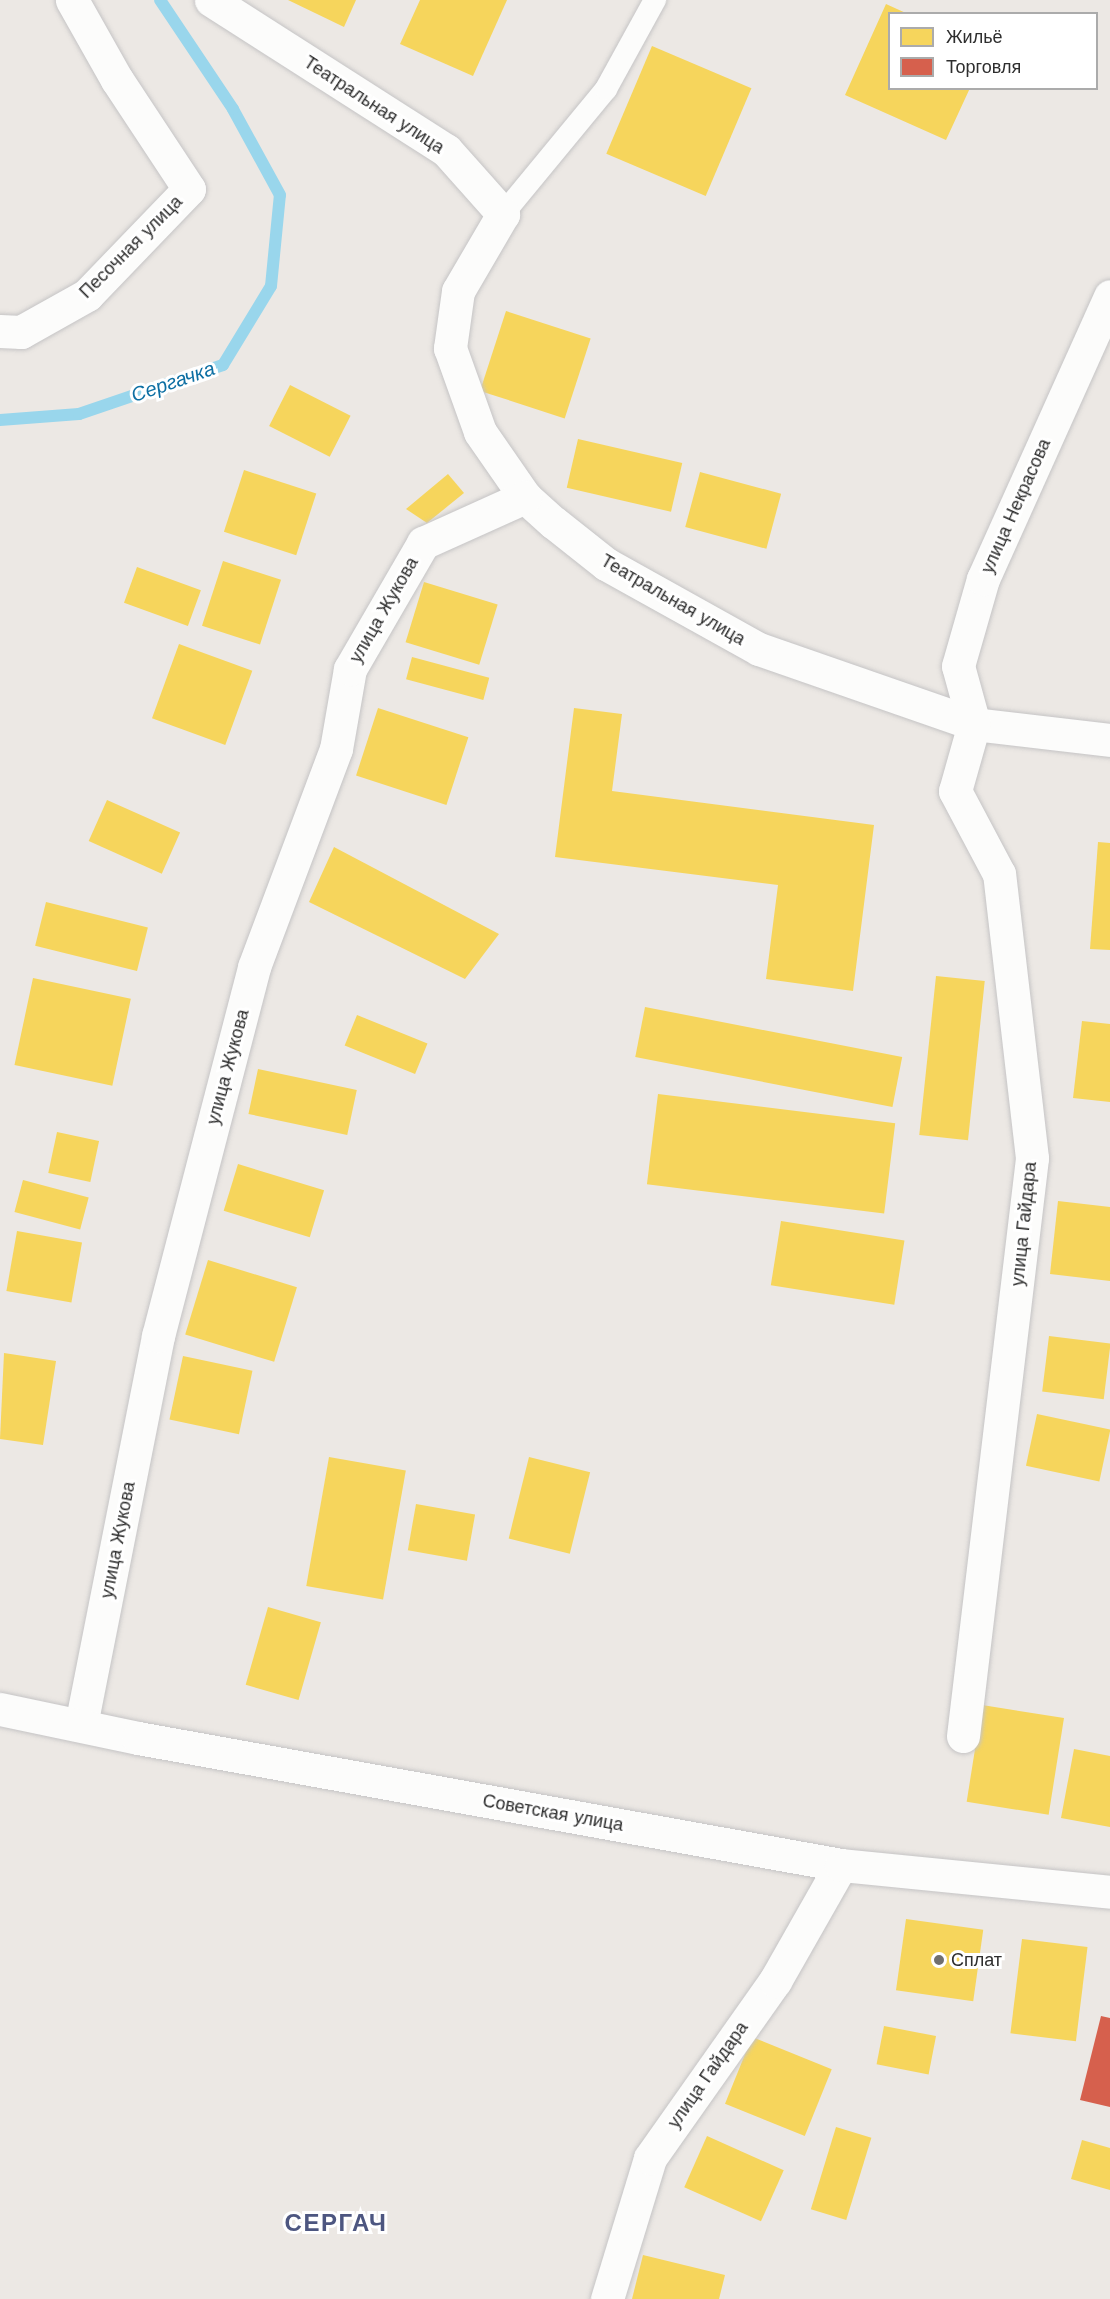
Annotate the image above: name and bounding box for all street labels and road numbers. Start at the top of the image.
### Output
street label: Театральная улица [300,52,448,158]
street label: Песочная улица [75,191,187,303]
street label: улица Некрасова [977,435,1055,577]
street label: Театральная улица [597,550,749,650]
street label: улица Жукова [345,553,423,667]
street label: улица Жукова [202,1007,254,1127]
street label: улица Гайдара [1007,1161,1041,1287]
street label: улица Жукова [96,1480,140,1600]
street label: Советская улица [481,1790,625,1836]
street label: улица Гайдара [663,2018,753,2132]

